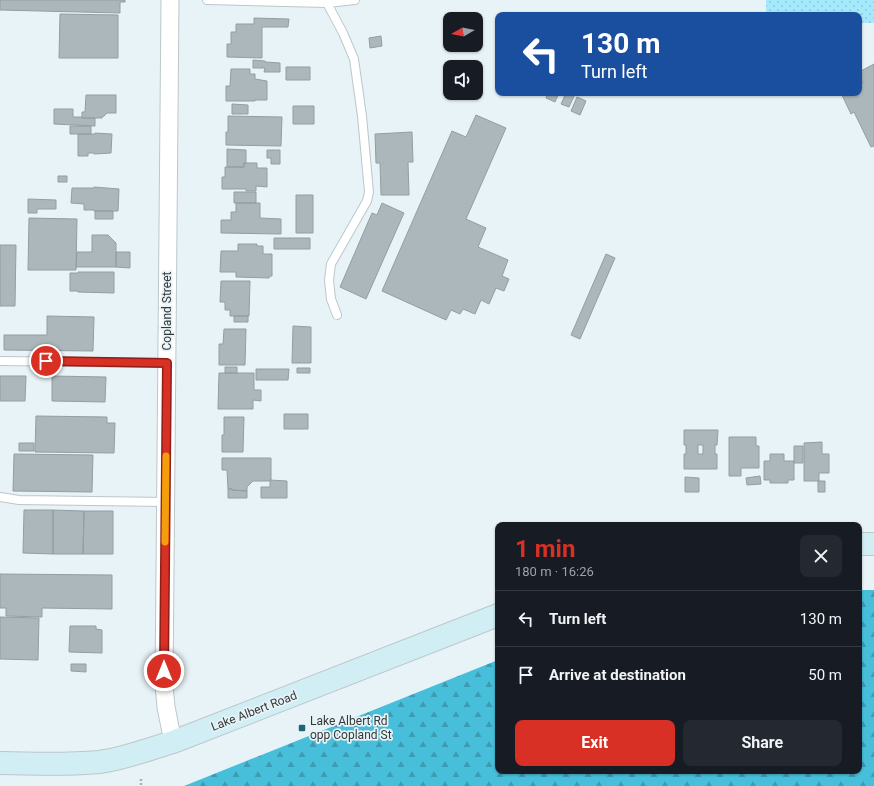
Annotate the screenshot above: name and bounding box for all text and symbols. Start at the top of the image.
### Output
north arrow [443,12,483,52]
map controls [443,12,483,100]
text: 130 m [581,27,660,60]
icon: left [515,28,567,80]
button: sound [443,60,483,100]
text: Turn left [581,61,647,82]
street label: Copland Street [160,271,174,350]
pin [29,344,63,378]
icon: arrive [35,350,57,372]
text: 1 min [515,535,575,563]
button: close [800,535,842,577]
text: 180 m · 16:26 [515,564,594,579]
icon: left [515,608,537,630]
text: Turn left [549,610,606,628]
text: 130 m [800,610,842,628]
position arrow [143,650,185,692]
icon: arrive [515,664,537,686]
text: Arrive at destination [549,666,686,684]
text: 50 m [808,666,842,684]
street label: Lake Albert Road [209,688,299,734]
place label: Lake Albert Rd opp Copland St [310,714,392,742]
button: Exit [515,720,675,766]
button: Share [683,720,842,766]
marker: Lake Albert Rd opp Copland St [297,723,307,733]

